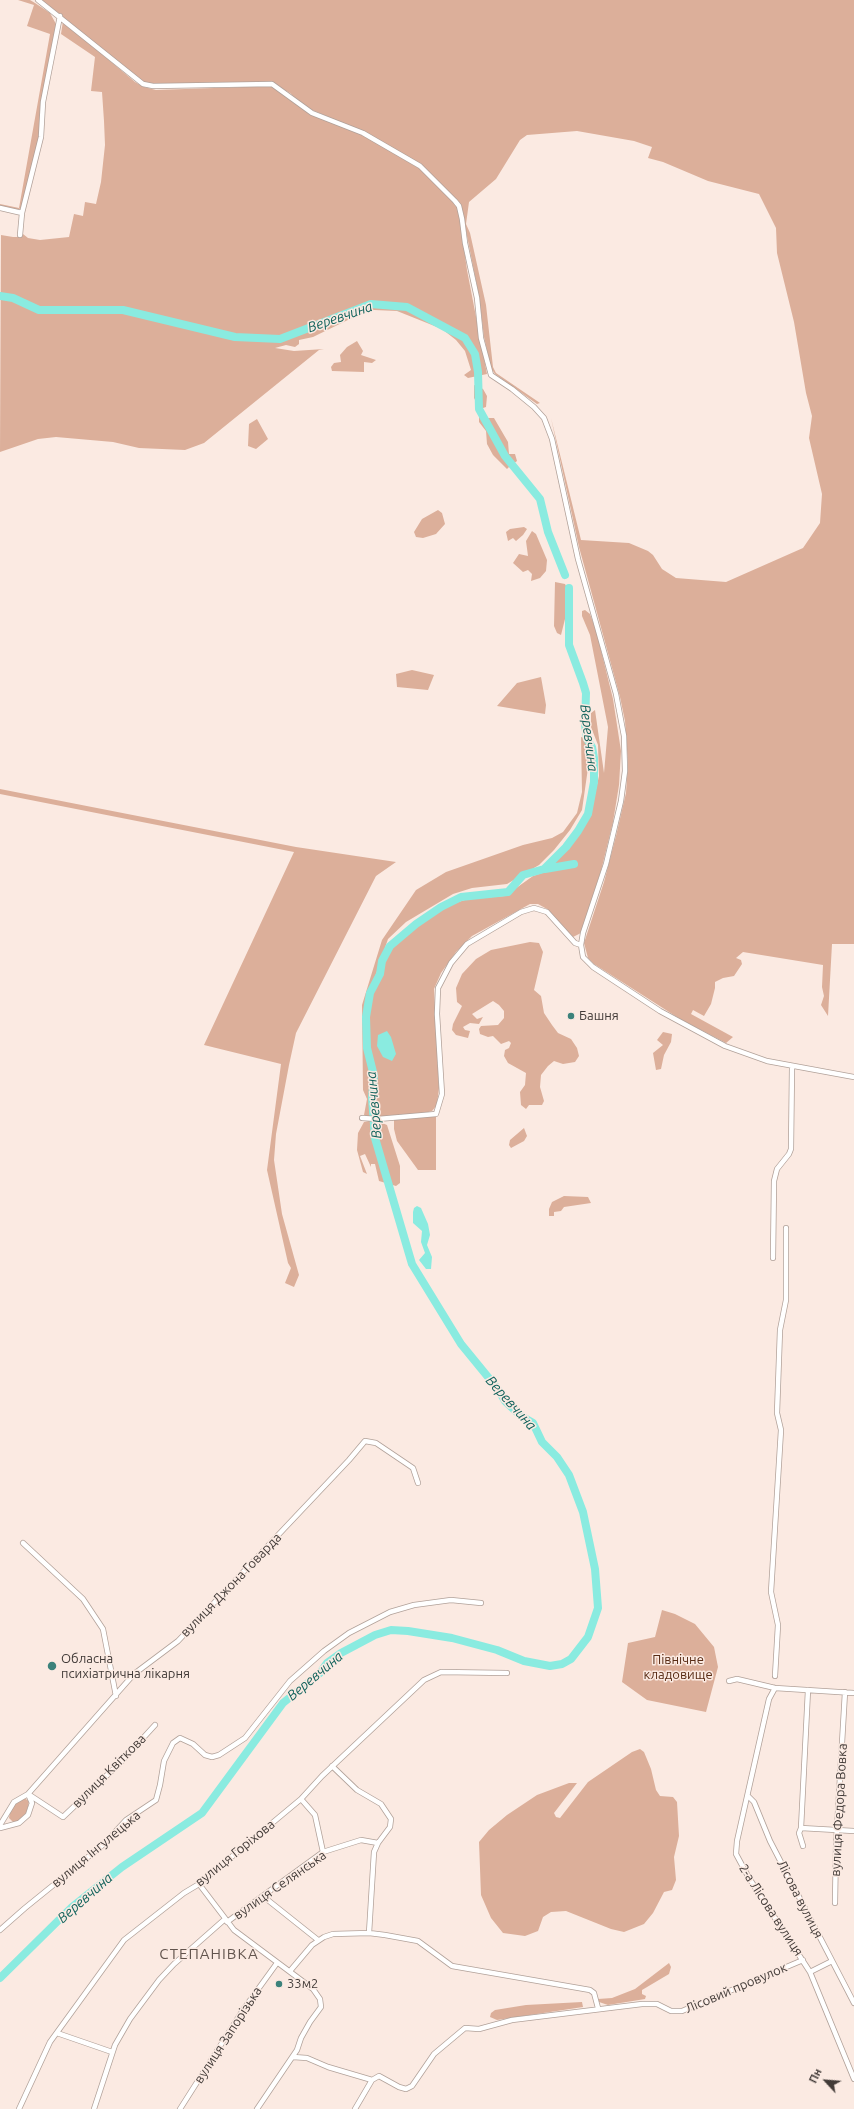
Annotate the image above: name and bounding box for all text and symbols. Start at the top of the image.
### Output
water label: Веревчина [305,298,375,336]
water label: Веревчина [577,703,601,773]
place label: Башня [579,1008,619,1024]
marker: Башня [566,1011,576,1021]
water label: Веревчина [363,1071,385,1139]
water label: Веревчина [482,1372,540,1434]
street label: вулиця Джона Говарда [177,1530,285,1640]
water label: Веревчина [284,1648,346,1704]
place label: Обласна психіатрична лікарня [61,1651,190,1682]
park label: Північне кладовище [643,1652,713,1683]
marker: Обласна психіатрична лікарня [46,1660,58,1672]
street label: вулиця Квіткова [69,1731,149,1811]
street label: вулиця Федора Вовка [828,1743,850,1877]
street label: вулиця Інгулецька [48,1807,144,1891]
street label: вулиця Горіхова [192,1816,278,1890]
street label: вулиця Селянська [231,1847,329,1923]
street label: Лісова вулиця [774,1857,826,1941]
street label: 2-а Лісова вулиця [735,1861,807,1959]
water label: Веревчина [54,1869,116,1927]
district label: СТЕПАНІВКА [159,1945,259,1963]
street label: Лісовий провулок [683,1960,789,2016]
place label: 33м2 [287,1976,318,1992]
marker: 33м2 [274,1979,284,1989]
street label: вулиця Запорізька [191,1984,265,2086]
north arrow [806,2061,846,2101]
text: Пн [807,2067,824,2085]

